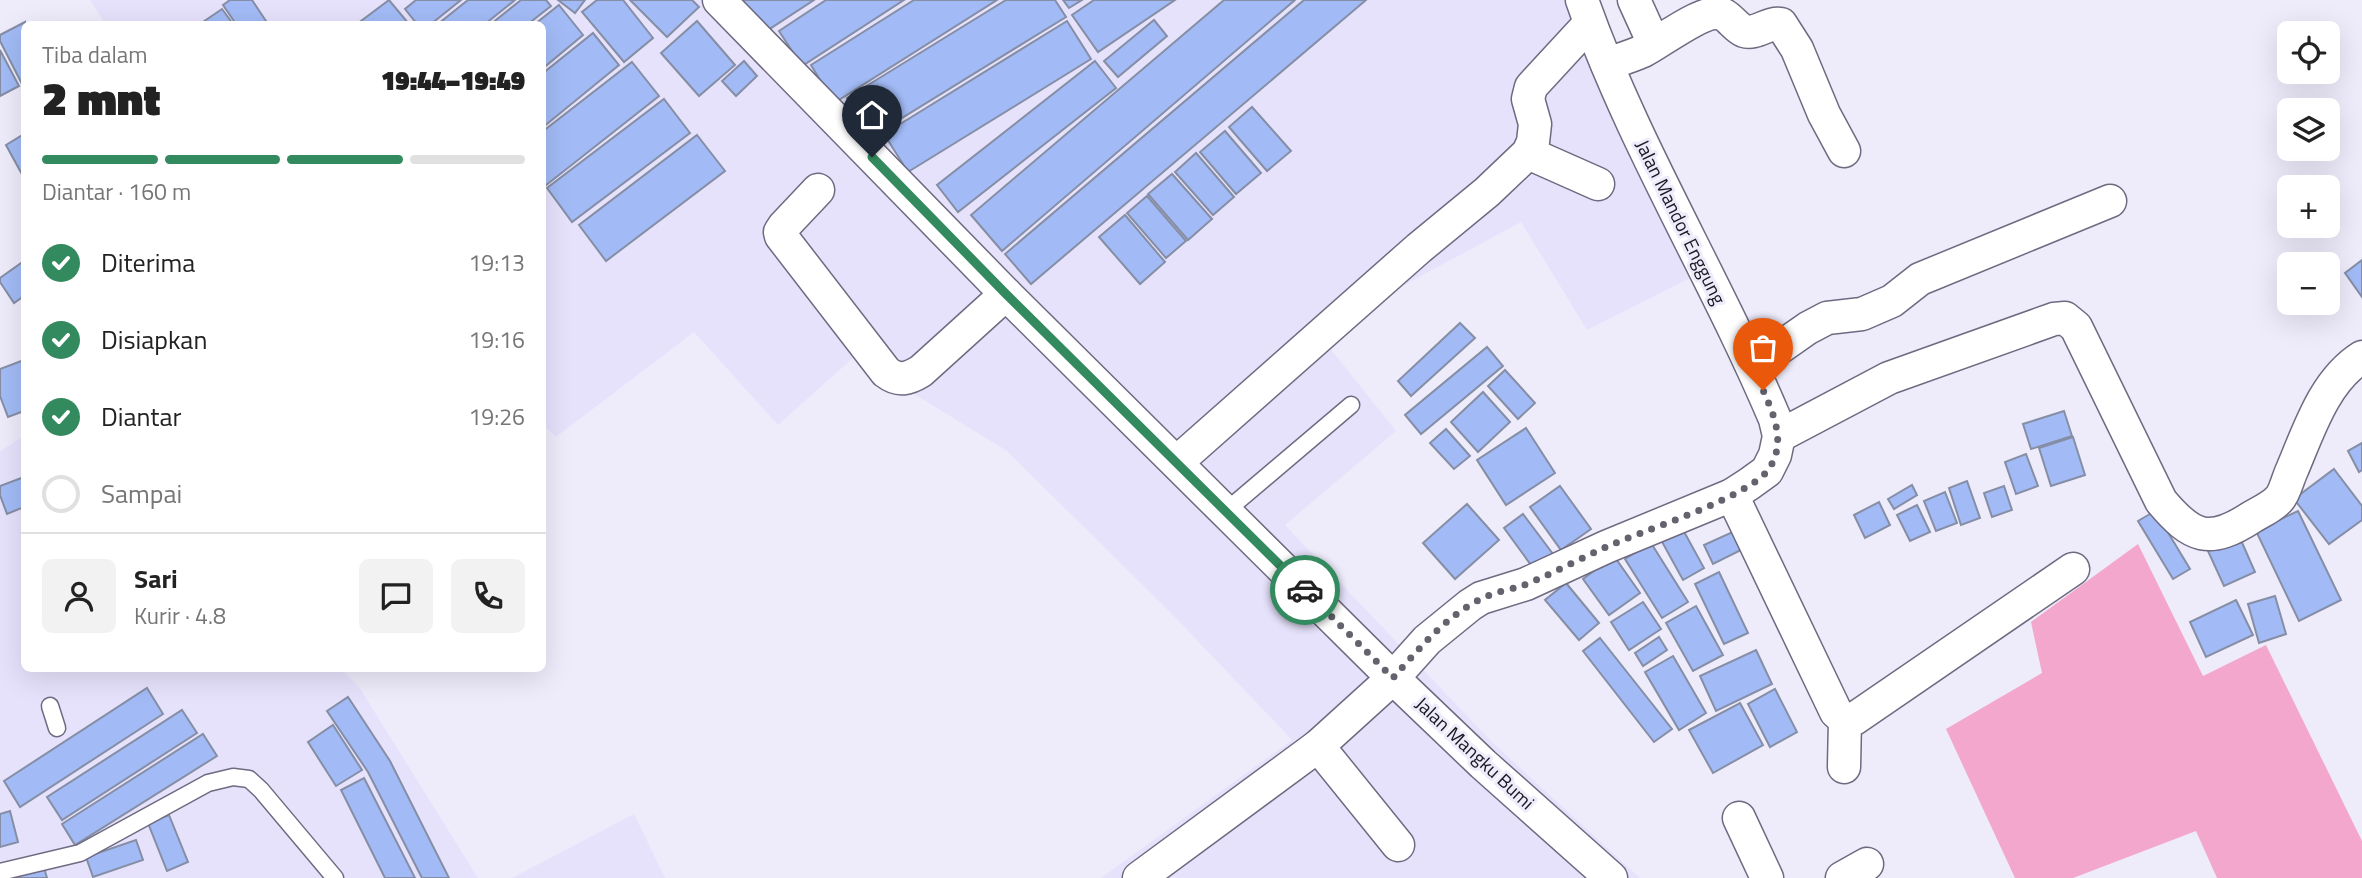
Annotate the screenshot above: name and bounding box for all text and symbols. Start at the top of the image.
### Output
map controls [2277,21,2340,315]
button: locate [2277,21,2340,84]
text: Tiba dalam [42,37,148,72]
text: 19:44–19:49 [381,61,525,100]
text: 2 mnt [42,63,160,133]
pin [842,85,902,157]
icon: home [853,96,891,134]
button: layers [2277,98,2340,161]
street label: Jalan Mandor Enggung [1629,134,1734,309]
text: Diantar · 160 m [42,174,191,209]
button: + [2277,175,2340,238]
text: Diterima [101,243,195,282]
icon: check [42,244,80,282]
text: 19:13 [468,245,525,280]
button: − [2277,252,2340,315]
pin [1733,318,1793,390]
text: Disiapkan [101,320,207,359]
icon: check [42,321,80,359]
text: 19:16 [468,322,525,357]
icon: bag [1744,329,1782,367]
text: Diantar [101,397,182,436]
icon: check [42,398,80,436]
text: 19:26 [468,399,525,434]
text: Sampai [101,474,182,513]
courier [1270,555,1340,625]
button: person [42,559,116,633]
text: Sari [134,559,178,598]
button: chat [359,559,433,633]
button: phone [451,559,525,633]
icon: car [1286,571,1324,609]
text: Kurir · 4.8 [134,598,226,633]
street label: Jalan Mangku Bumi [1409,690,1542,816]

